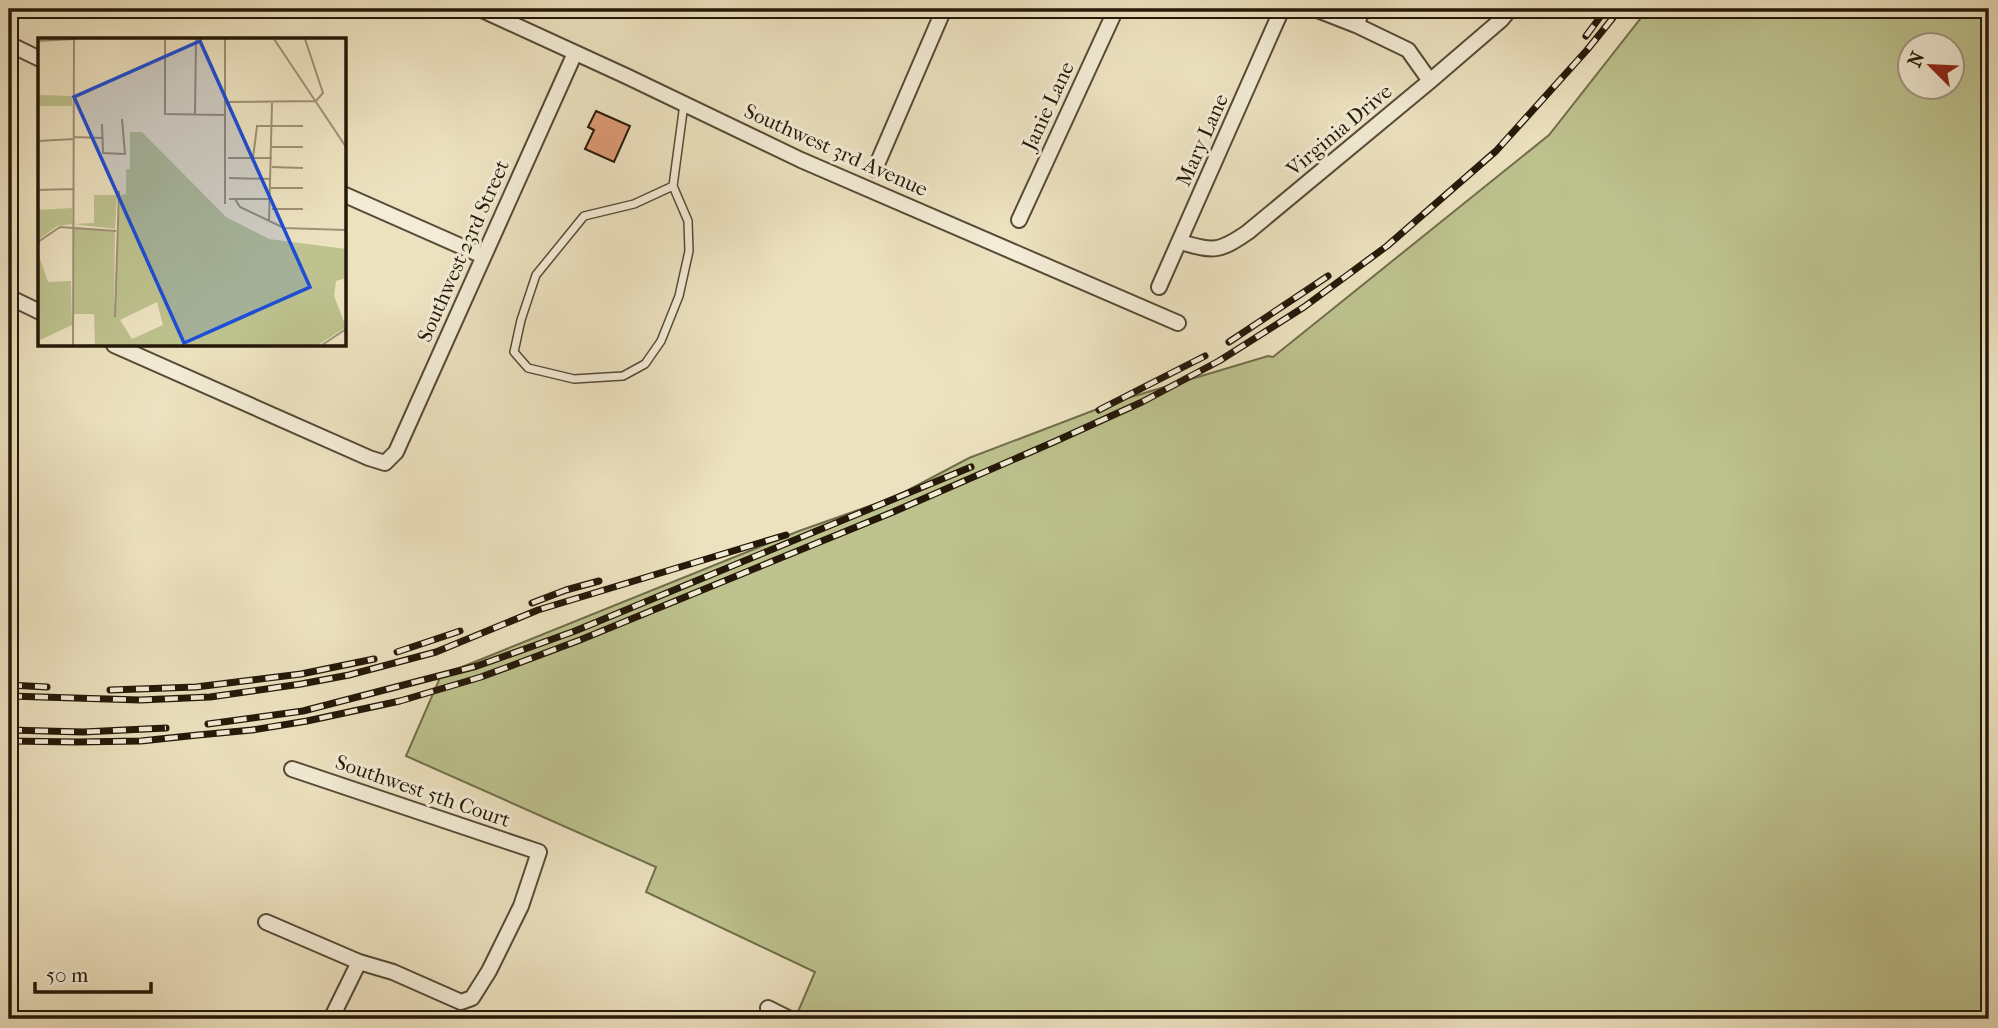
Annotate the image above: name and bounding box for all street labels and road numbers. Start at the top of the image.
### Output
street label: Janie Lane [1016,58,1079,156]
street label: Virginia Drive [1281,79,1397,182]
street label: Mary Lane [1171,90,1233,190]
street label: Southwest 3rd Avenue [741,99,931,201]
street label: Southwest 23rd Street [412,156,514,346]
street label: Southwest 5th Court [332,750,514,832]

